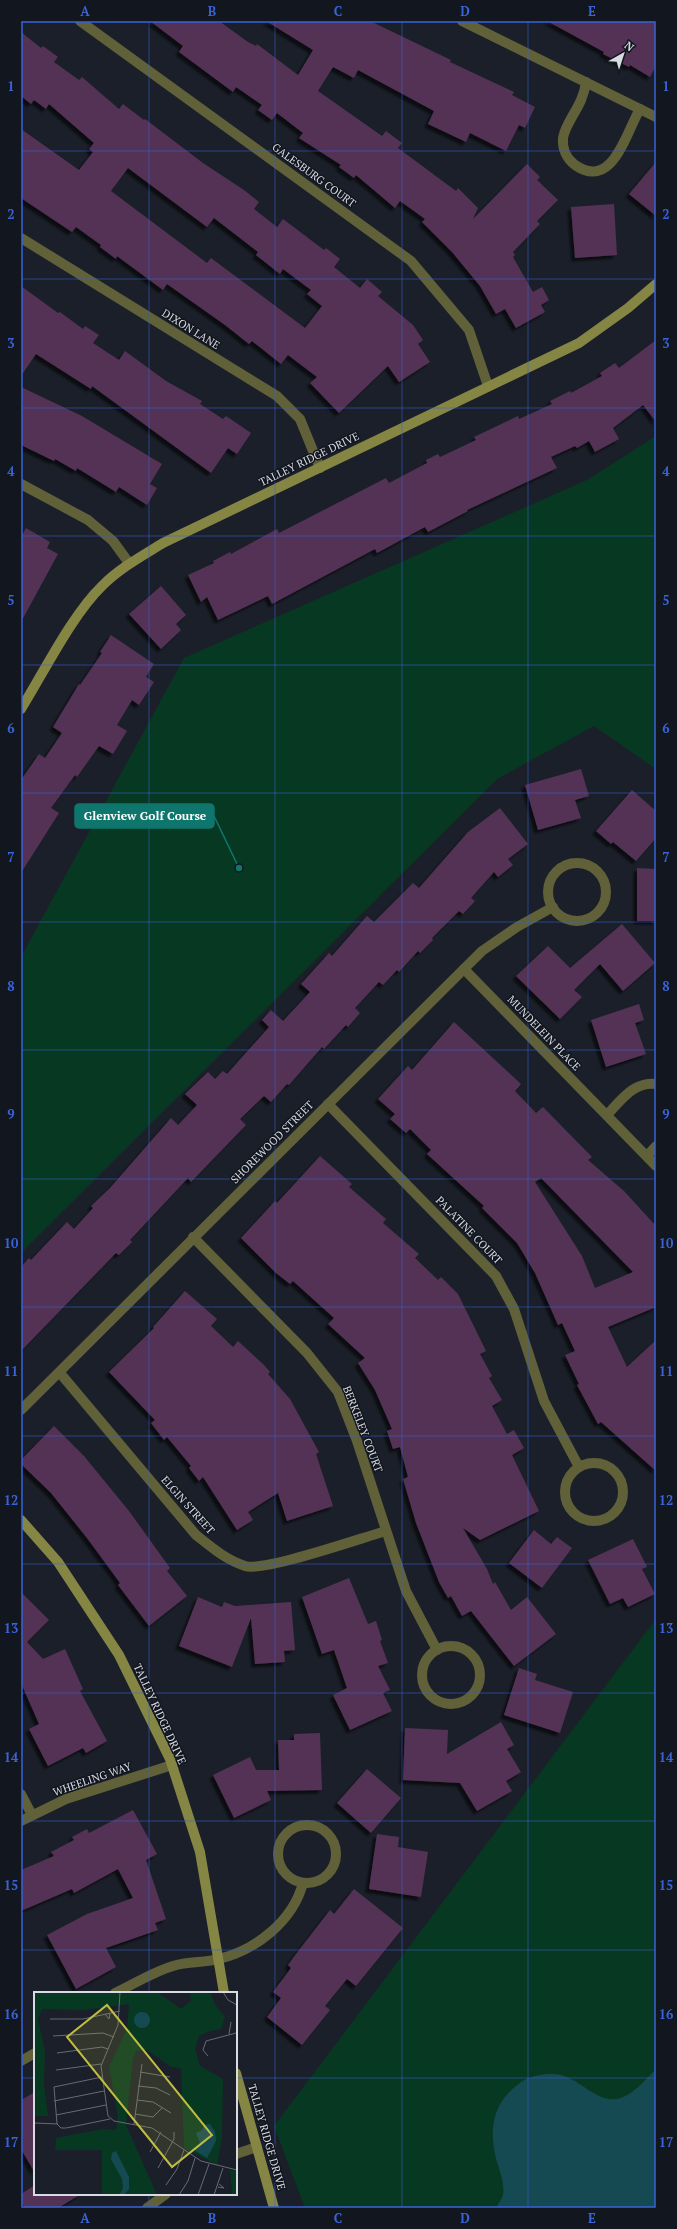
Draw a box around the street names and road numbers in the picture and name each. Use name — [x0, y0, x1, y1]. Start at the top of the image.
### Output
street label: GALESBURG COURT — [269, 140, 359, 210]
street label: DIXON LANE — [159, 306, 223, 352]
street label: TALLEY RIDGE DRIVE — [257, 429, 361, 489]
street label: MUNDELEIN PLACE — [505, 992, 583, 1074]
street label: SHOREWOOD STREET — [228, 1098, 316, 1186]
street label: PALATINE COURT — [433, 1193, 505, 1267]
street label: BERKELEY COURT — [340, 1384, 386, 1474]
street label: ELGIN STREET — [158, 1473, 218, 1537]
street label: TALLEY RIDGE DRIVE — [131, 1661, 189, 1767]
street label: WHEELING WAY — [51, 1759, 134, 1799]
street label: TALLEY RIDGE DRIVE — [245, 2082, 289, 2192]

